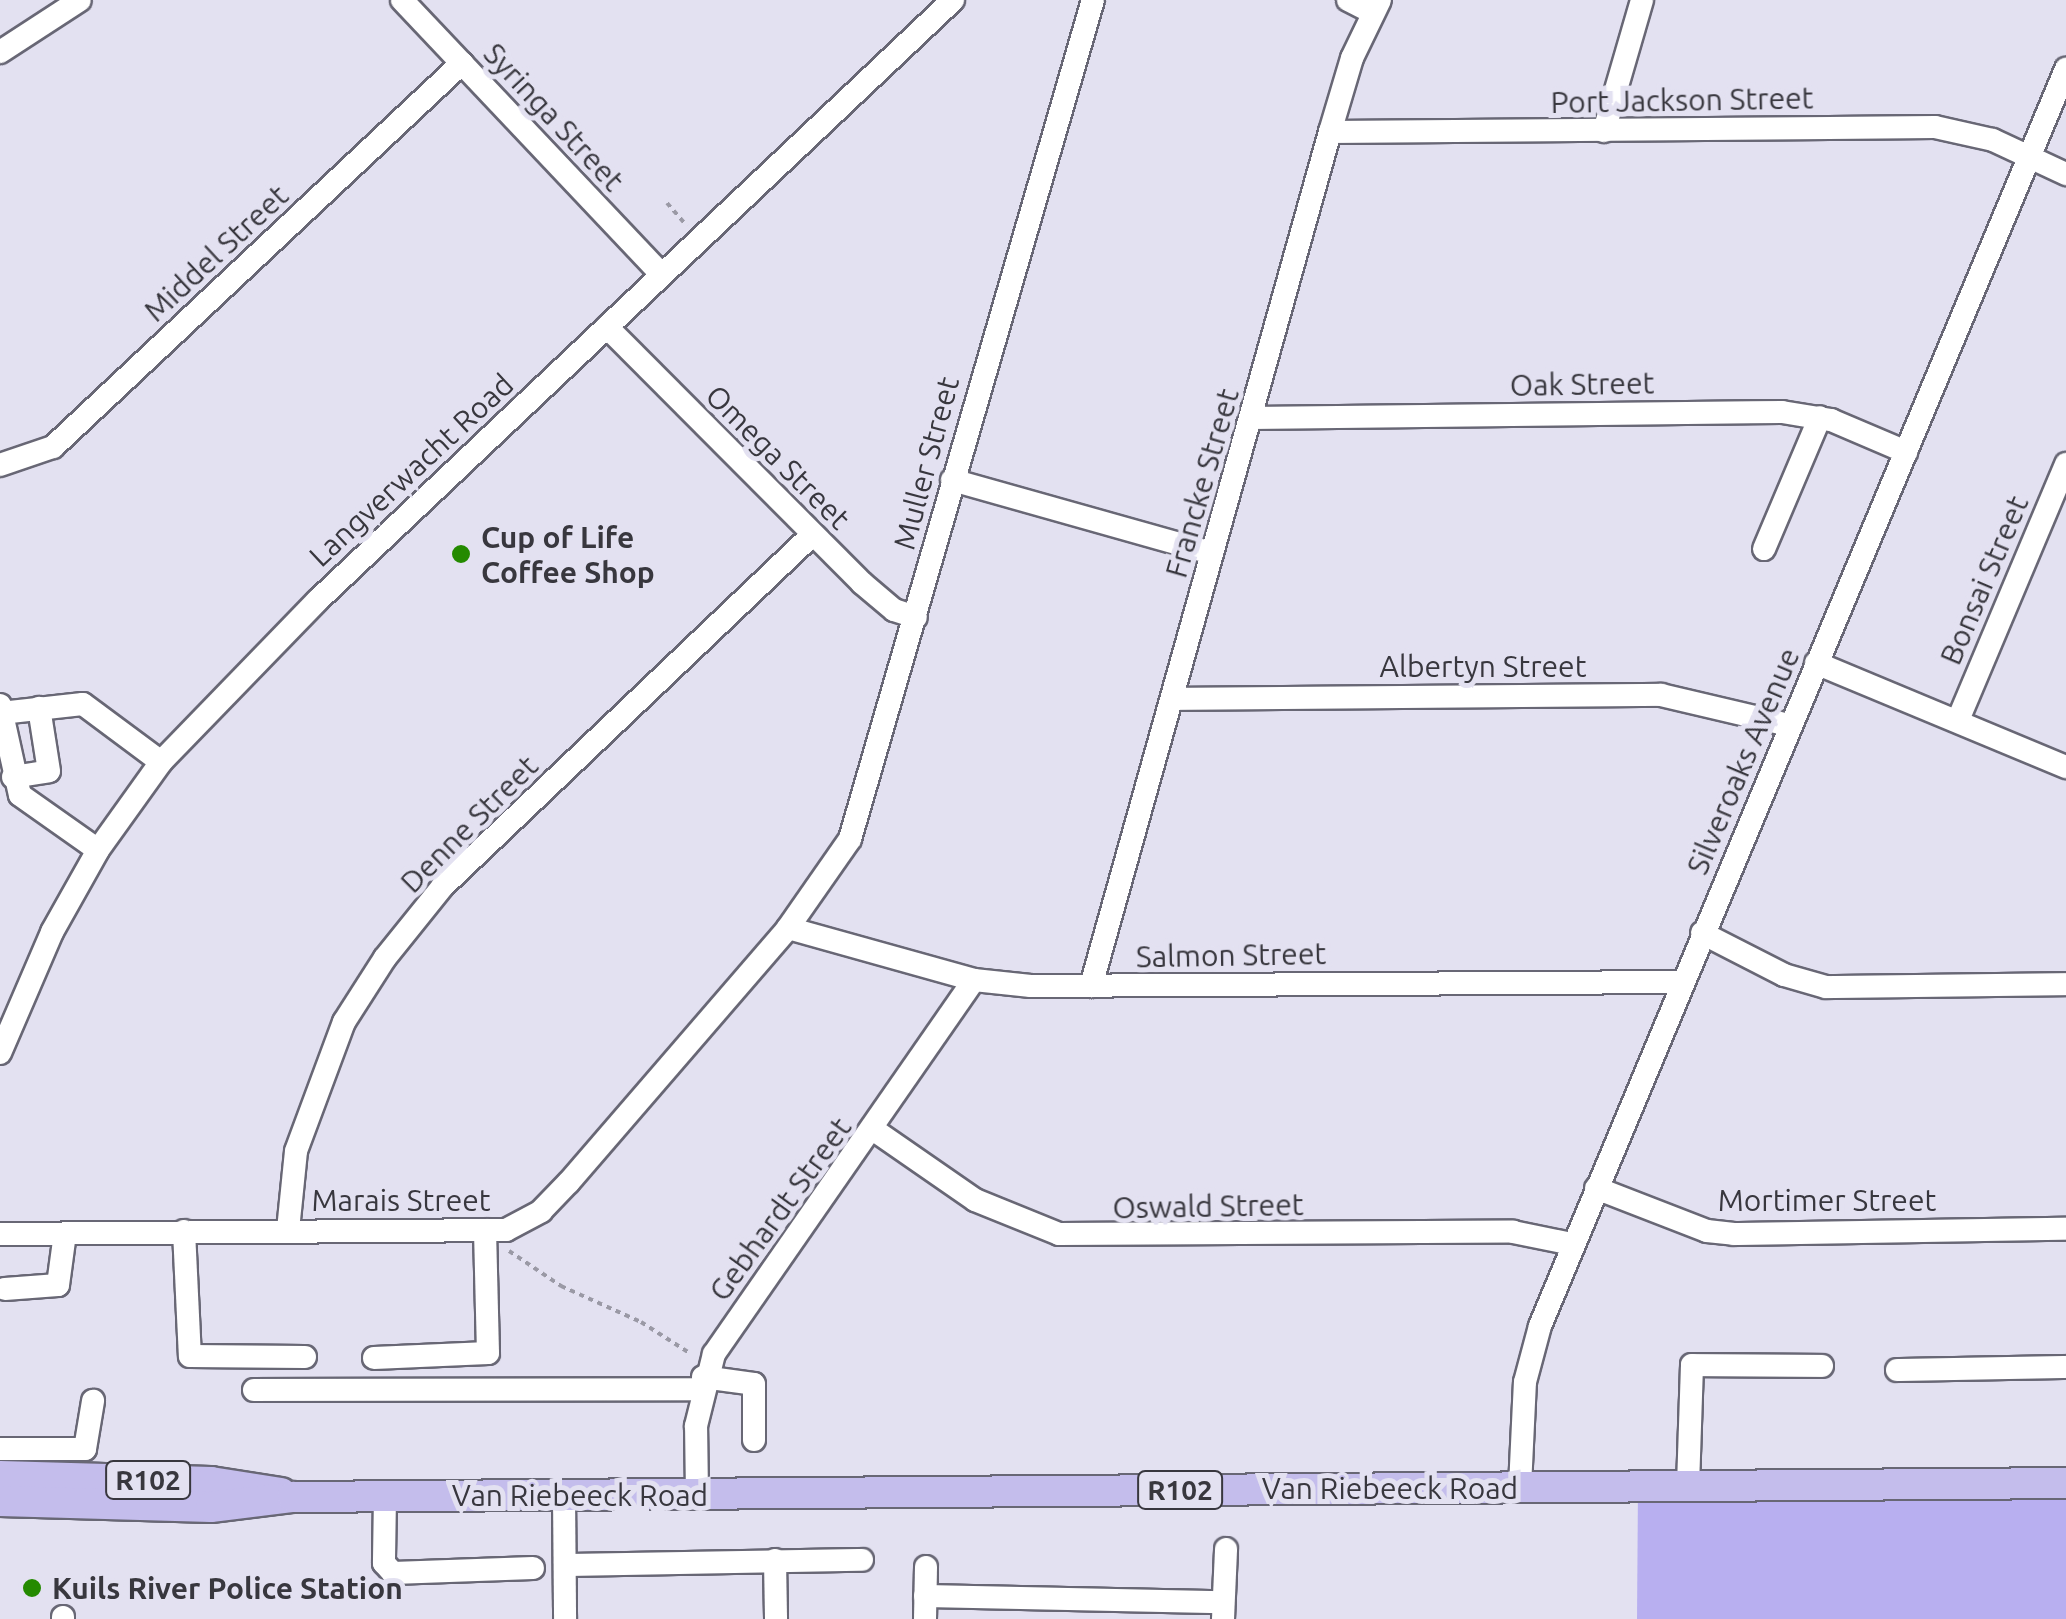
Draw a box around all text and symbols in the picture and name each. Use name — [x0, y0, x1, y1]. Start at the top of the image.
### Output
street label: Syringa Street — [476, 36, 632, 198]
street label: Port Jackson Street — [1550, 80, 1814, 120]
street label: Middel Street — [137, 177, 295, 329]
street label: Oak Street — [1509, 365, 1655, 403]
street label: Langverwacht Road — [302, 366, 520, 574]
street label: Muller Street — [886, 373, 966, 553]
street label: Omega Street — [698, 377, 858, 537]
street label: Francke Street — [1158, 384, 1246, 582]
street label: Bonsai Street — [1932, 490, 2036, 670]
place label: Cup of Life Coffee Shop — [481, 519, 655, 590]
marker: Cup of Life Coffee Shop — [450, 543, 472, 565]
street label: Silveroaks Avenue — [1679, 642, 1807, 880]
street label: Albertyn Street — [1380, 648, 1586, 684]
street label: Denne Street — [393, 748, 545, 900]
street label: Salmon Street — [1136, 935, 1326, 975]
street label: Gebhardt Street — [701, 1110, 859, 1308]
street label: Marais Street — [311, 1182, 491, 1218]
street label: Mortimer Street — [1718, 1182, 1936, 1218]
street label: Oswald Street — [1112, 1186, 1304, 1226]
road number: R102 — [103, 1457, 193, 1503]
road number: R102 — [1135, 1467, 1225, 1513]
street label: Van Riebeeck Road — [1262, 1470, 1518, 1506]
street label: Van Riebeeck Road — [452, 1477, 708, 1513]
place label: Kuils River Police Station — [52, 1570, 403, 1606]
marker: Kuils River Police Station — [21, 1577, 43, 1599]

